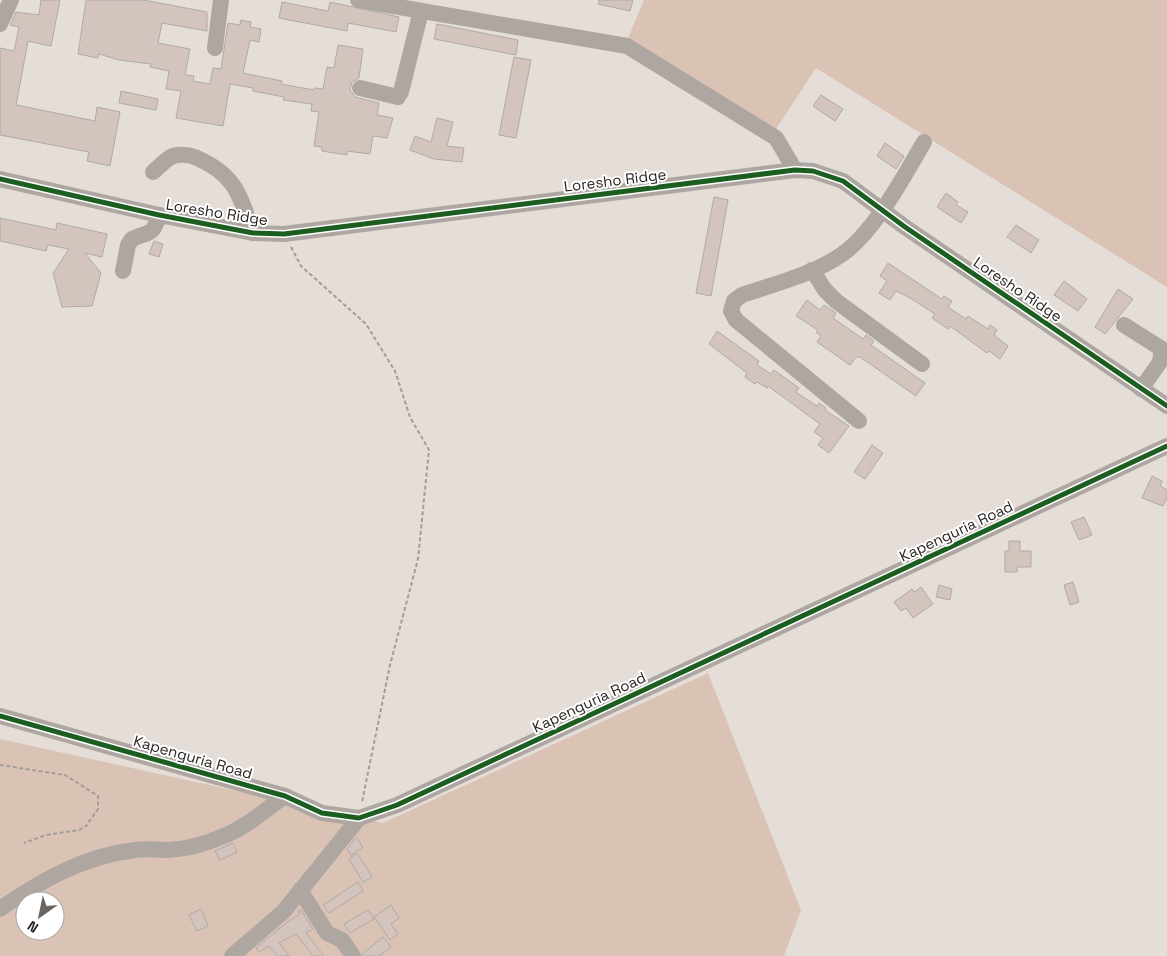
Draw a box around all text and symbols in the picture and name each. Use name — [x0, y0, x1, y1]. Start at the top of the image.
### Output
street label: Loresho Ridge — [563, 164, 667, 196]
street label: Loresho Ridge — [165, 195, 270, 229]
street label: Loresho Ridge — [970, 252, 1066, 326]
street label: Kapenguria Road — [896, 496, 1016, 566]
street label: Kapenguria Road — [529, 667, 649, 737]
street label: Kapenguria Road — [131, 731, 255, 783]
north arrow — [15, 891, 65, 941]
text: N — [24, 917, 42, 937]

